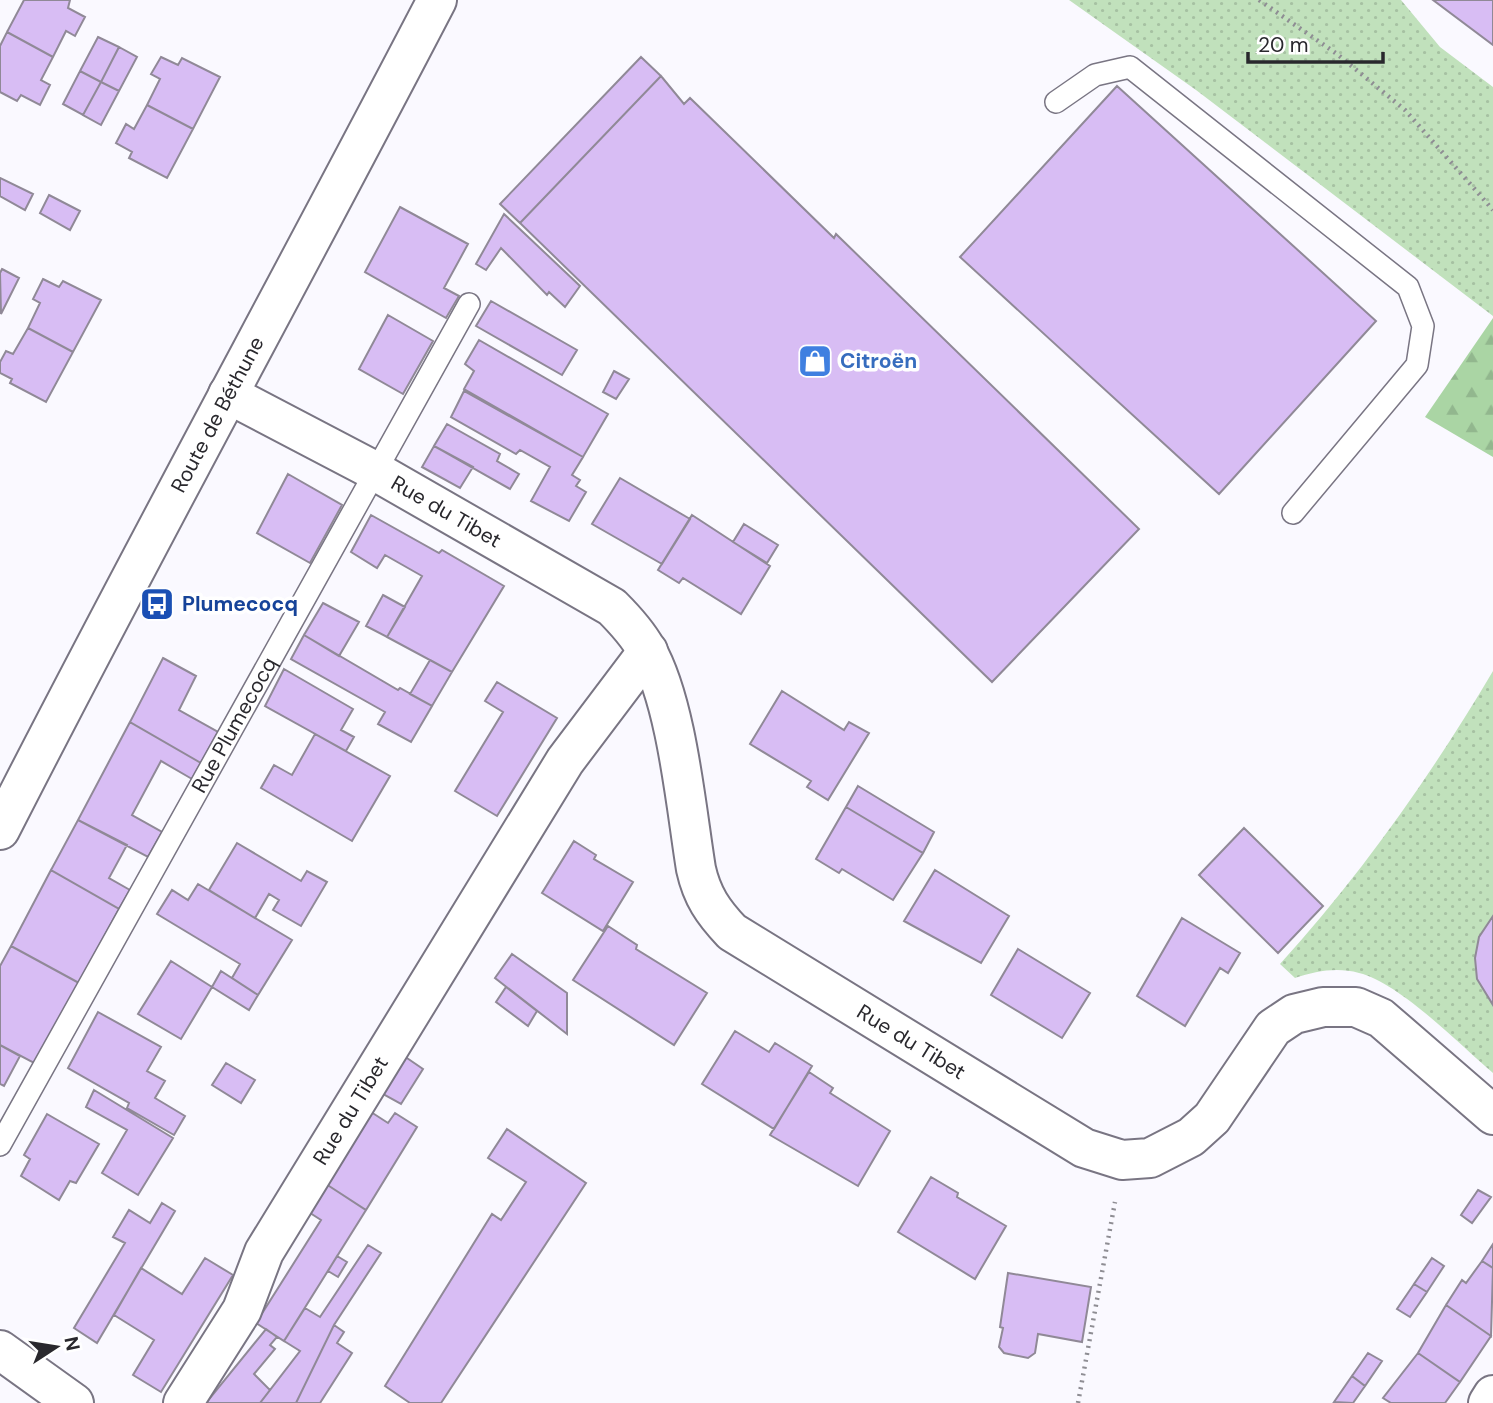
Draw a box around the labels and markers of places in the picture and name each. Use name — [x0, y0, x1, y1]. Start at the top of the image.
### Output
shop icon: Citroën — [796, 342, 834, 380]
place label: Citroën — [840, 347, 917, 375]
bus stop icon: Plumecocq — [138, 585, 176, 623]
place label: Plumecocq — [182, 590, 298, 618]

